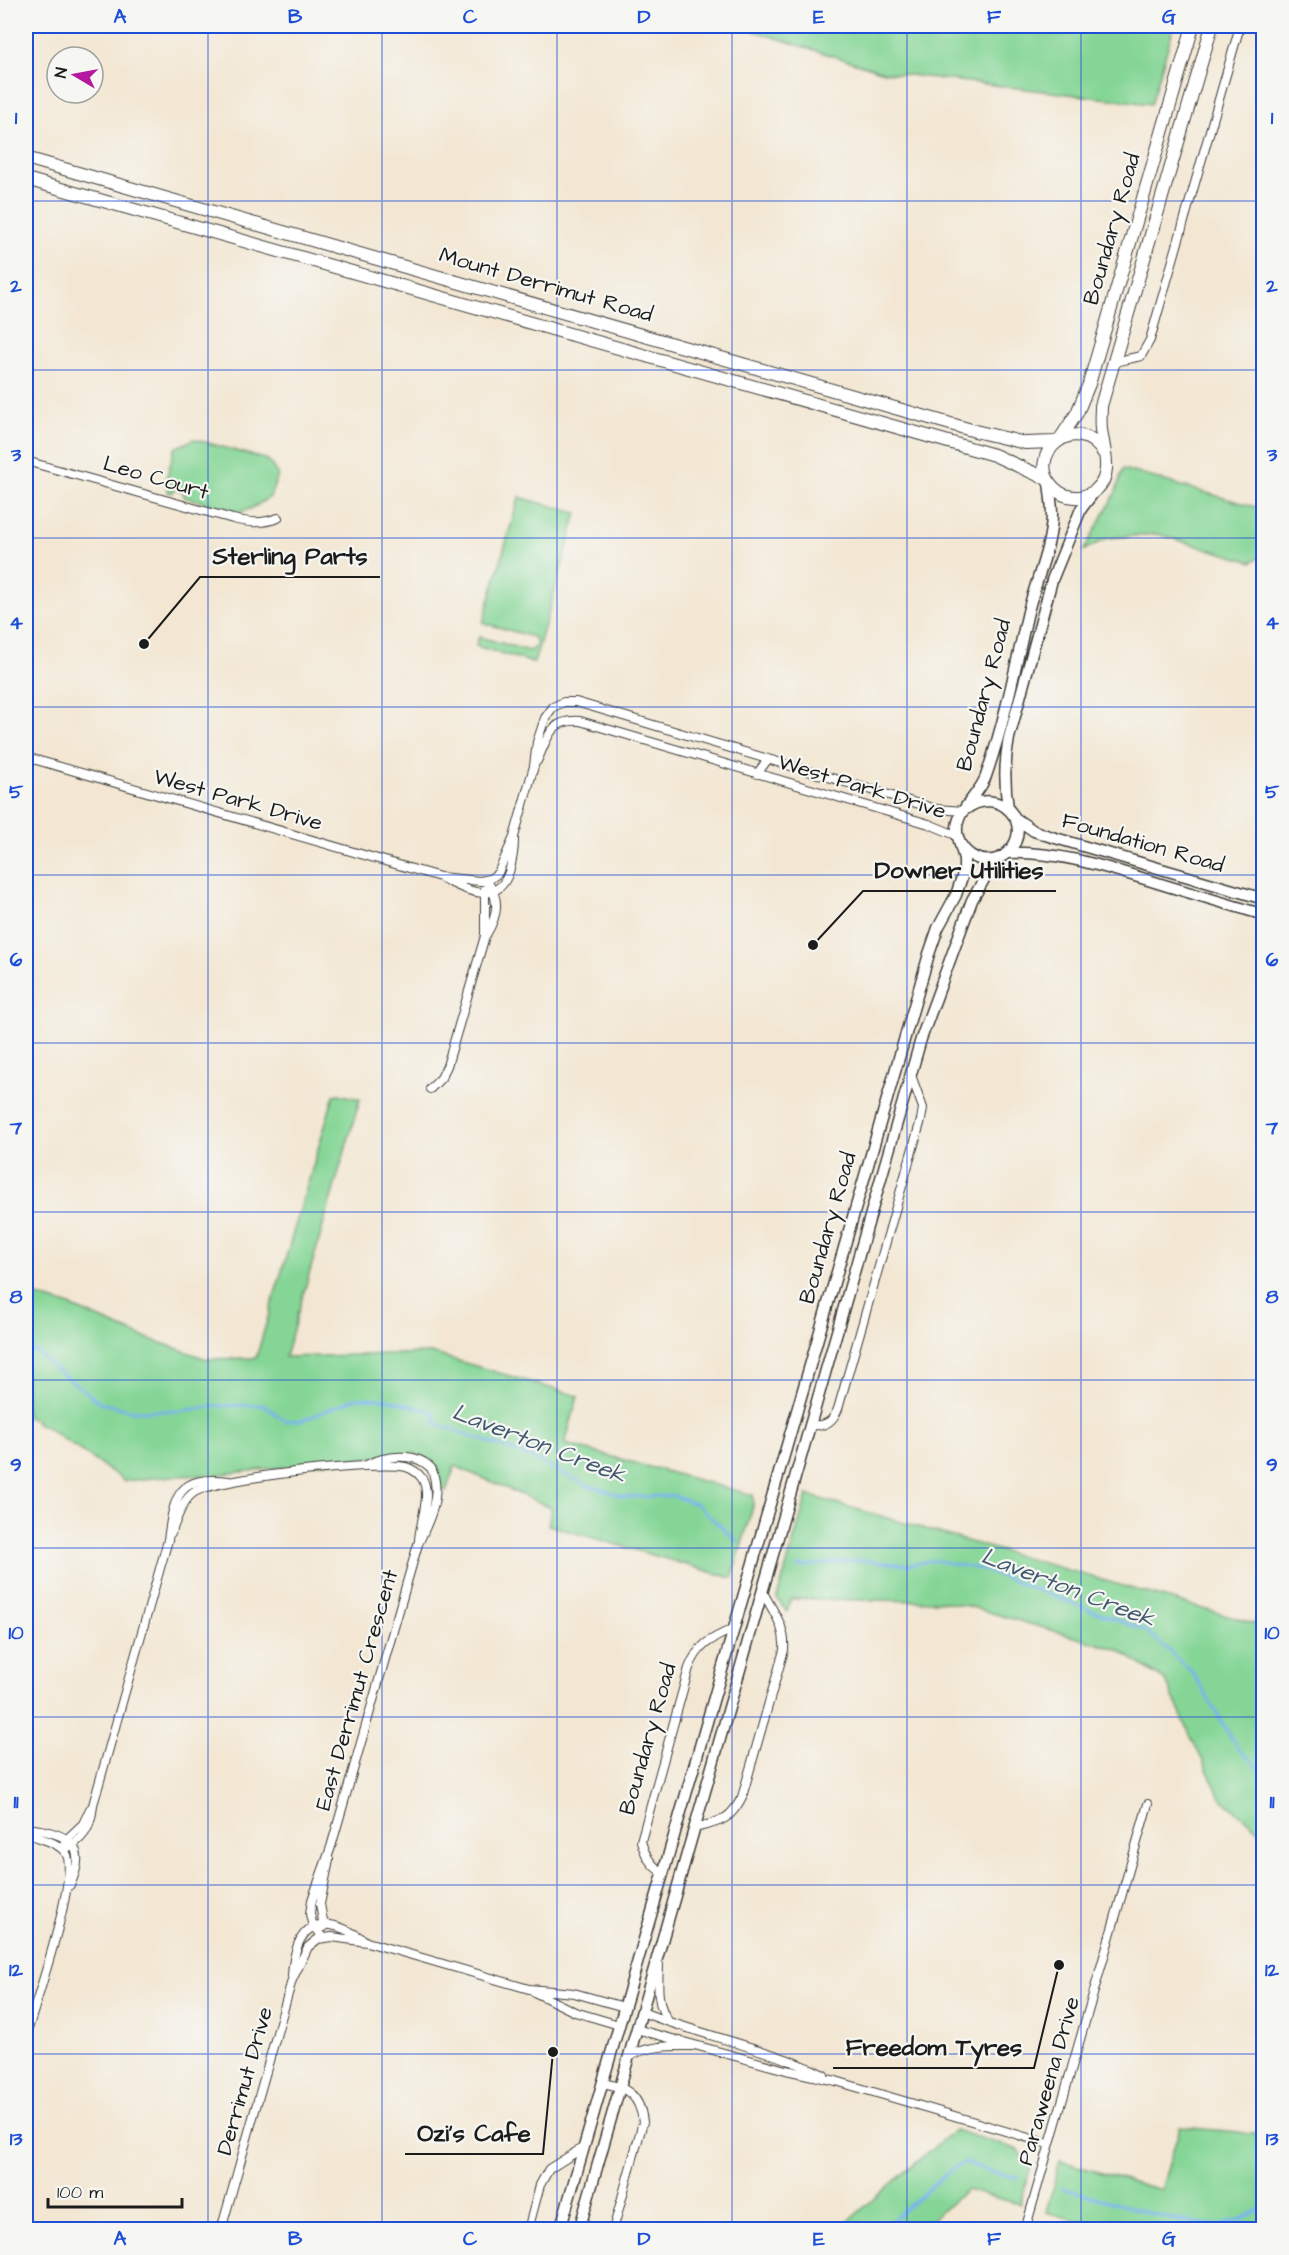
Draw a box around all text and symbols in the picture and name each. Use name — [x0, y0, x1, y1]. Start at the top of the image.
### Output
text: A — [114, 3, 127, 31]
text: B — [288, 3, 303, 31]
text: C — [463, 3, 478, 31]
text: D — [638, 3, 651, 31]
text: E — [813, 3, 825, 31]
text: F — [987, 3, 1002, 31]
text: G — [1162, 3, 1176, 31]
north arrow — [45, 45, 105, 105]
text: N — [50, 66, 73, 79]
text: 1 — [15, 104, 18, 132]
text: 1 — [1271, 104, 1274, 132]
street label: Boundary Road — [1076, 150, 1149, 309]
street label: Mount Derrimut Road — [436, 240, 656, 330]
text: 2 — [9, 272, 22, 300]
text: 2 — [1265, 272, 1278, 300]
text: 3 — [10, 441, 22, 469]
text: 3 — [1266, 441, 1278, 469]
street label: Leo Court — [100, 448, 213, 508]
callout: Sterling Parts — [200, 535, 380, 577]
text: Sterling Parts — [211, 540, 368, 575]
text: 4 — [9, 609, 23, 637]
text: 4 — [1265, 609, 1279, 637]
street label: Boundary Road — [949, 616, 1020, 775]
street label: West Park Drive — [774, 747, 950, 827]
street label: West Park Drive — [150, 761, 326, 839]
text: 5 — [9, 778, 24, 806]
text: 5 — [1265, 778, 1280, 806]
street label: Foundation Road — [1058, 805, 1228, 881]
callout: Downer Utilities — [863, 849, 1056, 891]
text: Downer Utilities — [875, 854, 1043, 888]
text: 6 — [10, 946, 23, 974]
text: 6 — [1266, 946, 1279, 974]
text: 7 — [9, 1114, 23, 1142]
text: 7 — [1265, 1114, 1279, 1142]
street label: Boundary Road — [792, 1149, 865, 1308]
text: 8 — [10, 1283, 23, 1311]
text: 8 — [1266, 1283, 1279, 1311]
water label: Laverton Creek — [447, 1395, 632, 1493]
text: 9 — [10, 1451, 22, 1479]
text: 9 — [1266, 1451, 1278, 1479]
water label: Laverton Creek — [976, 1539, 1161, 1637]
street label: East Derrimut Crescent — [308, 1566, 406, 1814]
text: 10 — [8, 1619, 24, 1647]
text: 10 — [1264, 1619, 1280, 1647]
street label: Boundary Road — [612, 1660, 685, 1819]
text: 11 — [13, 1788, 19, 1816]
text: 11 — [1269, 1788, 1275, 1816]
text: 12 — [9, 1956, 24, 1984]
text: 12 — [1265, 1956, 1280, 1984]
street label: Paraweena Drive — [1010, 1993, 1088, 2169]
street label: Derrimut Drive — [209, 2003, 281, 2159]
callout: Freedom Tyres — [833, 2026, 1034, 2068]
text: Freedom Tyres — [846, 2031, 1022, 2067]
callout: Ozi's Cafe — [405, 2112, 543, 2154]
text: Ozi's Cafe — [417, 2117, 531, 2151]
text: 13 — [10, 2125, 23, 2153]
text: 13 — [1266, 2125, 1279, 2153]
scale bar — [48, 2171, 182, 2209]
text: 100 m — [57, 2180, 103, 2205]
text: A — [114, 2225, 127, 2253]
text: B — [288, 2225, 303, 2253]
text: C — [463, 2225, 478, 2253]
text: D — [638, 2225, 651, 2253]
text: E — [813, 2225, 825, 2253]
text: F — [987, 2225, 1002, 2253]
text: G — [1162, 2225, 1176, 2253]

